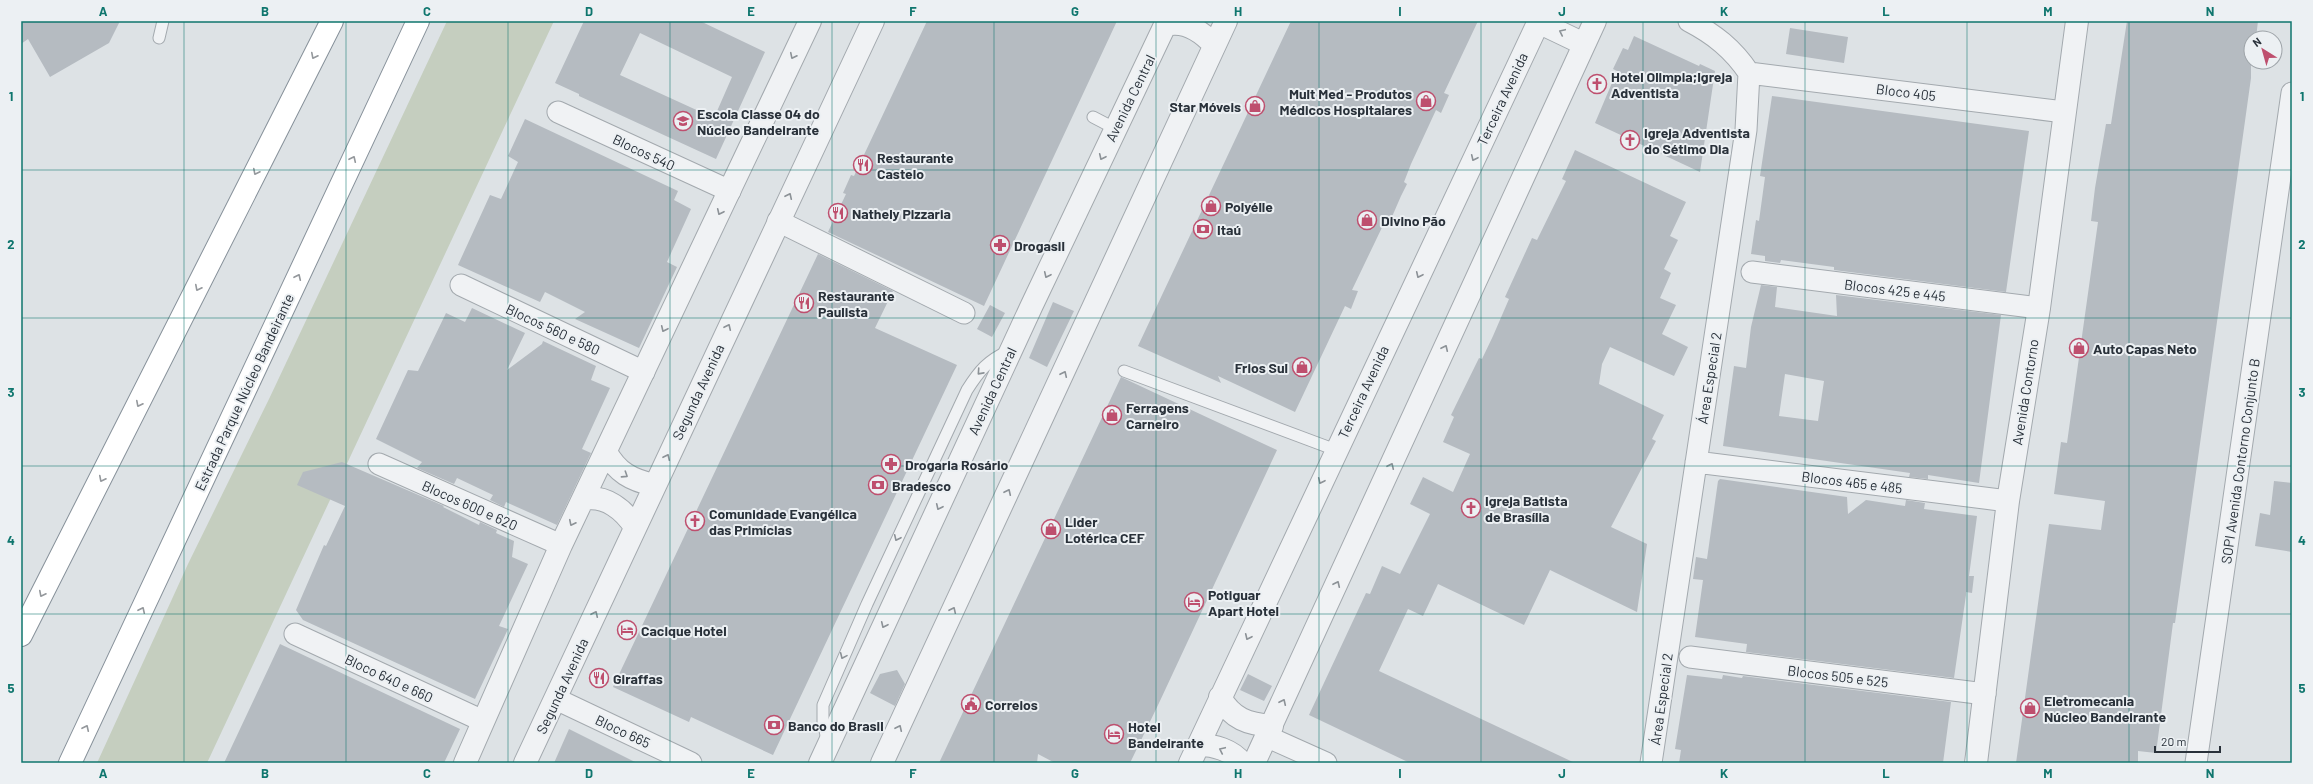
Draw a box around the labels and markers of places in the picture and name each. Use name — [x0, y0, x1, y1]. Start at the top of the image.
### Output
place label: Hotel Olimpia;Igreja Adventista — [1611, 68, 1732, 101]
church icon: Hotel Olimpia;Igreja Adventista — [1586, 73, 1608, 95]
place label: Mult Med - Produtos Médicos Hospitalares — [1279, 85, 1412, 118]
shop icon: Mult Med - Produtos Médicos Hospitalares — [1415, 90, 1437, 112]
shop icon: Star Móveis — [1244, 95, 1266, 117]
place label: Star Móveis — [1169, 98, 1241, 115]
place label: Escola Classe 04 do Núcleo Bandeirante — [697, 105, 820, 138]
school or university icon: Escola Classe 04 do Núcleo Bandeirante — [672, 110, 694, 132]
place label: Igreja Adventista do Sétimo Dia — [1644, 124, 1750, 157]
church icon: Igreja Adventista do Sétimo Dia — [1619, 129, 1641, 151]
place label: Restaurante Castelo — [877, 149, 954, 182]
restaurant icon: Restaurante Castelo — [852, 154, 874, 176]
shop icon: Polyélle — [1200, 195, 1222, 217]
place label: Polyélle — [1225, 198, 1273, 215]
restaurant icon: Nathely Pizzaria — [827, 202, 849, 224]
place label: Nathely Pizzaria — [852, 205, 951, 222]
shop icon: Divino Pão — [1356, 209, 1378, 231]
place label: Divino Pão — [1381, 212, 1446, 229]
bank icon: Itaú — [1192, 218, 1214, 240]
place label: Itaú — [1217, 221, 1241, 238]
pharmacy icon: Drogasil — [989, 234, 1011, 256]
place label: Drogasil — [1014, 237, 1065, 254]
place label: Restaurante Paulista — [818, 287, 895, 320]
restaurant icon: Restaurante Paulista — [793, 292, 815, 314]
shop icon: Auto Capas Neto — [2068, 337, 2090, 359]
place label: Auto Capas Neto — [2093, 340, 2197, 357]
shop icon: Frios Sul — [1291, 356, 1313, 378]
place label: Frios Sul — [1235, 359, 1288, 376]
place label: Ferragens Carneiro — [1126, 399, 1189, 432]
shop icon: Ferragens Carneiro — [1101, 404, 1123, 426]
pharmacy icon: Drogaria Rosário — [880, 453, 902, 475]
place label: Drogaria Rosário — [905, 456, 1009, 473]
bank icon: Bradesco — [867, 474, 889, 496]
place label: Bradesco — [892, 477, 951, 494]
place label: Igreja Batista de Brasília — [1485, 492, 1568, 525]
church icon: Igreja Batista de Brasília — [1460, 497, 1482, 519]
place label: Comunidade Evangélica das Primícias — [709, 505, 857, 538]
church icon: Comunidade Evangélica das Primícias — [684, 510, 706, 532]
place label: Lider Lotérica CEF — [1065, 513, 1145, 546]
shop icon: Lider Lotérica CEF — [1040, 518, 1062, 540]
place label: Potiguar Apart Hotel — [1208, 586, 1279, 619]
hotel icon: Potiguar Apart Hotel — [1183, 591, 1205, 613]
hotel icon: Cacique Hotel — [616, 619, 638, 641]
place label: Cacique Hotel — [641, 622, 727, 639]
restaurant icon: Giraffas — [588, 667, 610, 689]
place label: Giraffas — [613, 670, 663, 687]
place label: Eletromecania Núcleo Bandeirante — [2044, 692, 2166, 725]
public building icon: Correios — [960, 693, 982, 715]
place label: Correios — [985, 696, 1038, 713]
shop icon: Eletromecania Núcleo Bandeirante — [2019, 697, 2041, 719]
bank icon: Banco do Brasil — [763, 714, 785, 736]
place label: Banco do Brasil — [788, 717, 884, 734]
place label: Hotel Bandeirante — [1128, 718, 1204, 751]
hotel icon: Hotel Bandeirante — [1103, 723, 1125, 745]

